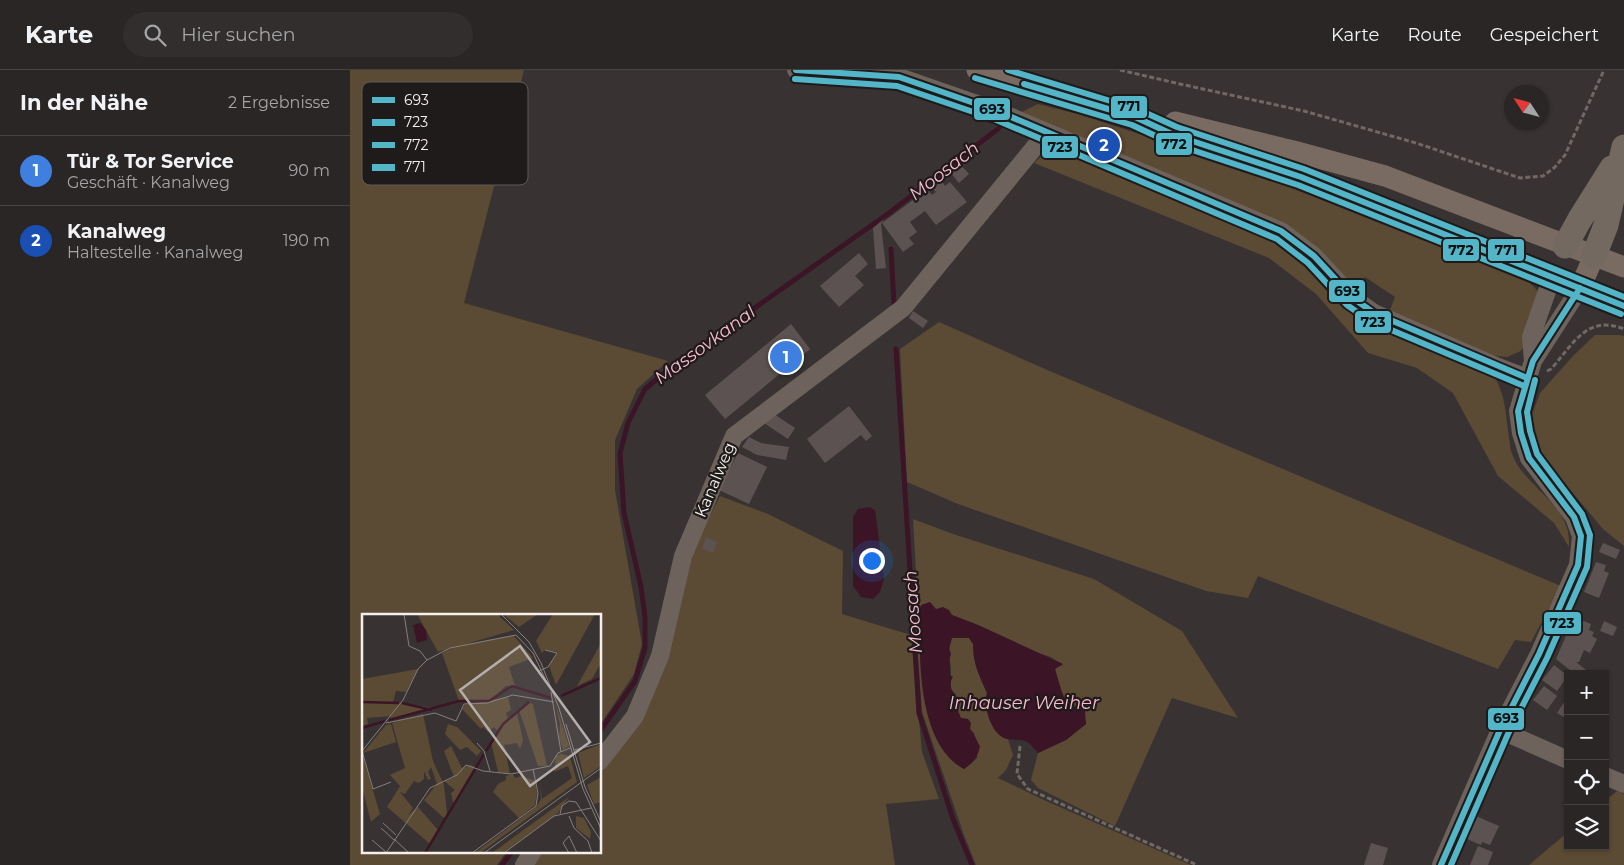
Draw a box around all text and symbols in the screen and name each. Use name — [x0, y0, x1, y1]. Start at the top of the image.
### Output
search box — [123, 12, 473, 57]
text: Karte — [25, 20, 93, 49]
icon: search — [141, 21, 169, 49]
text: Hier suchen — [181, 23, 296, 46]
text: Karte — [1331, 24, 1379, 46]
text: Route — [1407, 24, 1462, 46]
text: Gespeichert — [1490, 24, 1599, 46]
legend — [362, 82, 528, 185]
north arrow — [1504, 85, 1549, 130]
text: In der Nähe — [20, 90, 148, 115]
text: 693 — [404, 91, 429, 109]
text: 2 Ergebnisse — [228, 93, 330, 112]
line badge: 771 — [1110, 95, 1148, 119]
line badge: 693 — [973, 97, 1011, 121]
text: 771 — [1118, 97, 1141, 115]
text: 693 — [979, 100, 1005, 118]
text: 723 — [404, 113, 428, 131]
pin: 2 — [1088, 126, 1120, 164]
line badge: 772 — [1155, 132, 1193, 156]
line badge: 723 — [1041, 135, 1079, 159]
text: 772 — [1161, 135, 1187, 153]
text: 772 — [404, 136, 428, 154]
water label: Moosach — [905, 137, 983, 205]
text: 723 — [1047, 138, 1073, 156]
text: Tür & Tor Service — [67, 150, 234, 173]
text: 771 — [404, 158, 426, 176]
text: 1 — [33, 161, 39, 180]
text: 90 m — [288, 161, 330, 180]
text: Geschäft · Kanalweg — [67, 173, 230, 192]
text: Kanalweg — [67, 220, 166, 243]
text: 2 — [31, 231, 41, 250]
text: 190 m — [283, 231, 330, 250]
line badge: 772 — [1442, 238, 1480, 262]
line badge: 771 — [1487, 238, 1525, 262]
text: 772 — [1448, 241, 1474, 259]
text: 771 — [1495, 241, 1518, 259]
text: Haltestelle · Kanalweg — [67, 243, 243, 262]
line badge: 693 — [1328, 279, 1366, 303]
text: 693 — [1334, 282, 1360, 300]
water label: Massovkanal — [650, 301, 760, 389]
line badge: 723 — [1354, 310, 1392, 334]
text: 723 — [1360, 313, 1386, 331]
pin: 1 — [770, 338, 802, 376]
street label: Kanalweg — [691, 440, 739, 520]
your location — [859, 548, 885, 574]
water label: Moosach — [899, 570, 927, 654]
line badge: 723 — [1543, 611, 1582, 635]
inset map — [362, 614, 601, 852]
text: 723 — [1549, 614, 1575, 632]
map controls — [1564, 670, 1609, 850]
button: + — [1564, 670, 1609, 715]
water label: Inhauser Weiher — [949, 692, 1100, 714]
line badge: 693 — [1487, 707, 1525, 731]
text: 693 — [1493, 709, 1519, 727]
button: − — [1564, 715, 1609, 760]
button: locate — [1564, 760, 1609, 805]
button: layers — [1564, 805, 1609, 850]

